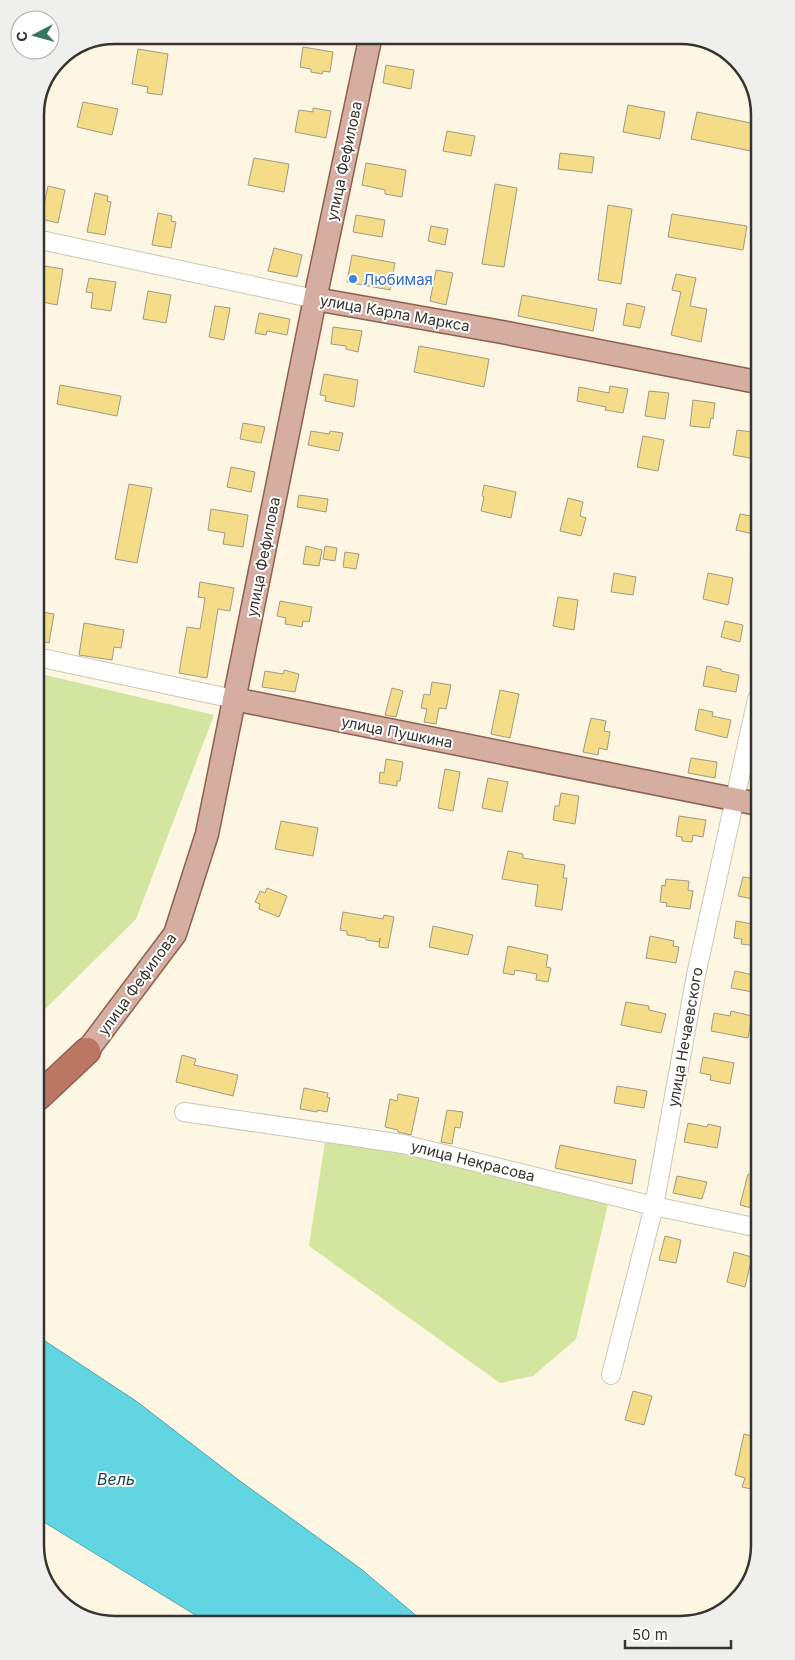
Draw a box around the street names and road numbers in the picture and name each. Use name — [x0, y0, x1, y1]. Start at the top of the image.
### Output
street label: улица Фефилова — [322, 99, 366, 223]
street label: улица Карла Маркса — [319, 290, 471, 336]
street label: улица Фефилова — [242, 495, 284, 619]
street label: улица Пушкина — [340, 712, 454, 752]
street label: улица Фефилова — [94, 929, 180, 1039]
street label: улица Нечаевского — [663, 966, 707, 1108]
street label: улица Некрасова — [409, 1136, 537, 1186]

